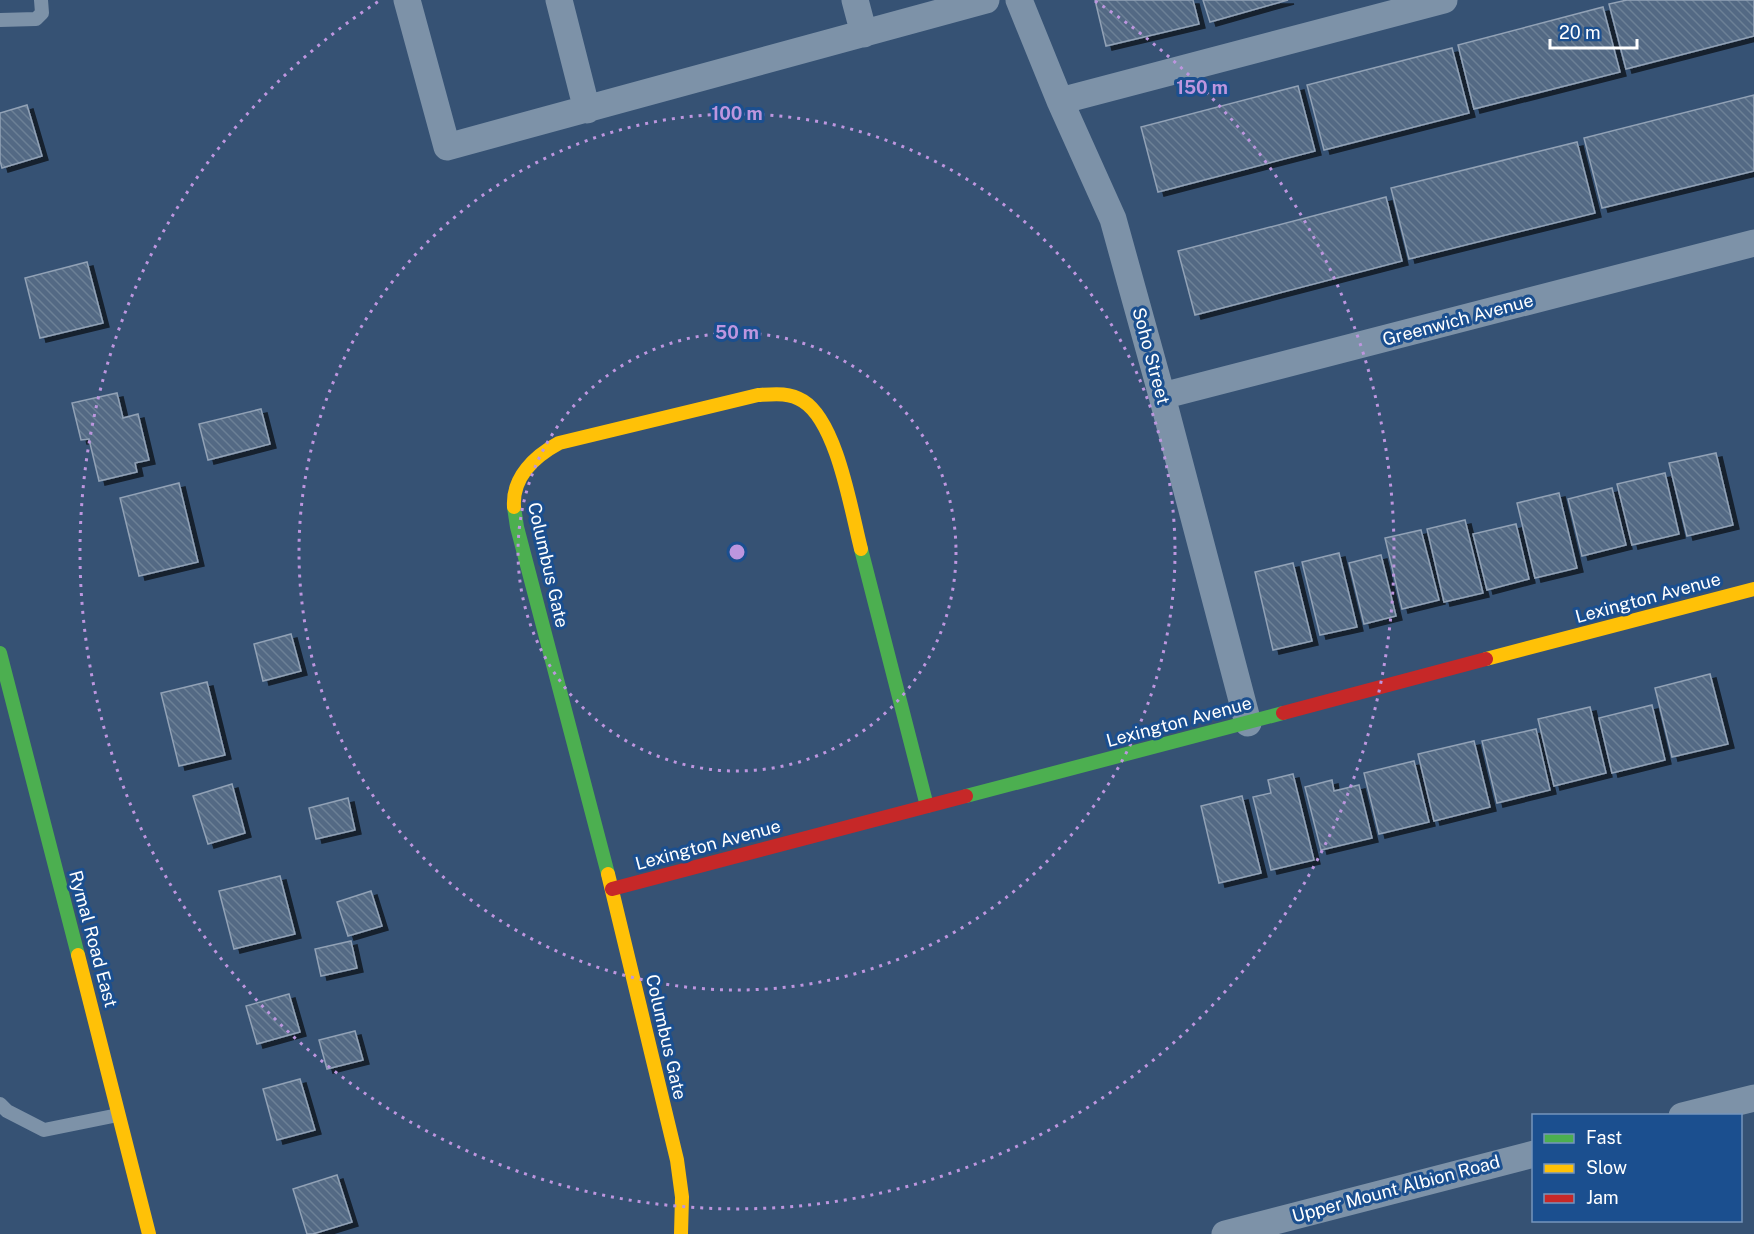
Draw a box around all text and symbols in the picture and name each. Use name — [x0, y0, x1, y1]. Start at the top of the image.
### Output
scale bar — [1550, 12, 1637, 50]
text: 20 m — [1559, 22, 1601, 43]
text: 150 m — [1176, 77, 1228, 98]
text: 100 m — [711, 103, 763, 124]
street label: Greenwich Avenue — [1380, 289, 1536, 350]
street label: Soho Street — [1128, 305, 1175, 407]
text: 50 m — [715, 322, 759, 343]
street label: Columbus Gate — [524, 500, 573, 630]
centre of rings — [727, 542, 747, 562]
street label: Lexington Avenue — [1573, 568, 1723, 627]
street label: Lexington Avenue — [1104, 692, 1254, 751]
street label: Lexington Avenue — [633, 815, 783, 874]
street label: Rymal Road East — [65, 868, 122, 1010]
street label: Columbus Gate — [642, 972, 691, 1102]
legend — [1532, 1114, 1742, 1222]
text: Fast — [1586, 1127, 1622, 1148]
street label: Upper Mount Albion Road — [1290, 1151, 1502, 1226]
text: Slow — [1586, 1157, 1627, 1178]
text: Jam — [1586, 1187, 1619, 1208]

